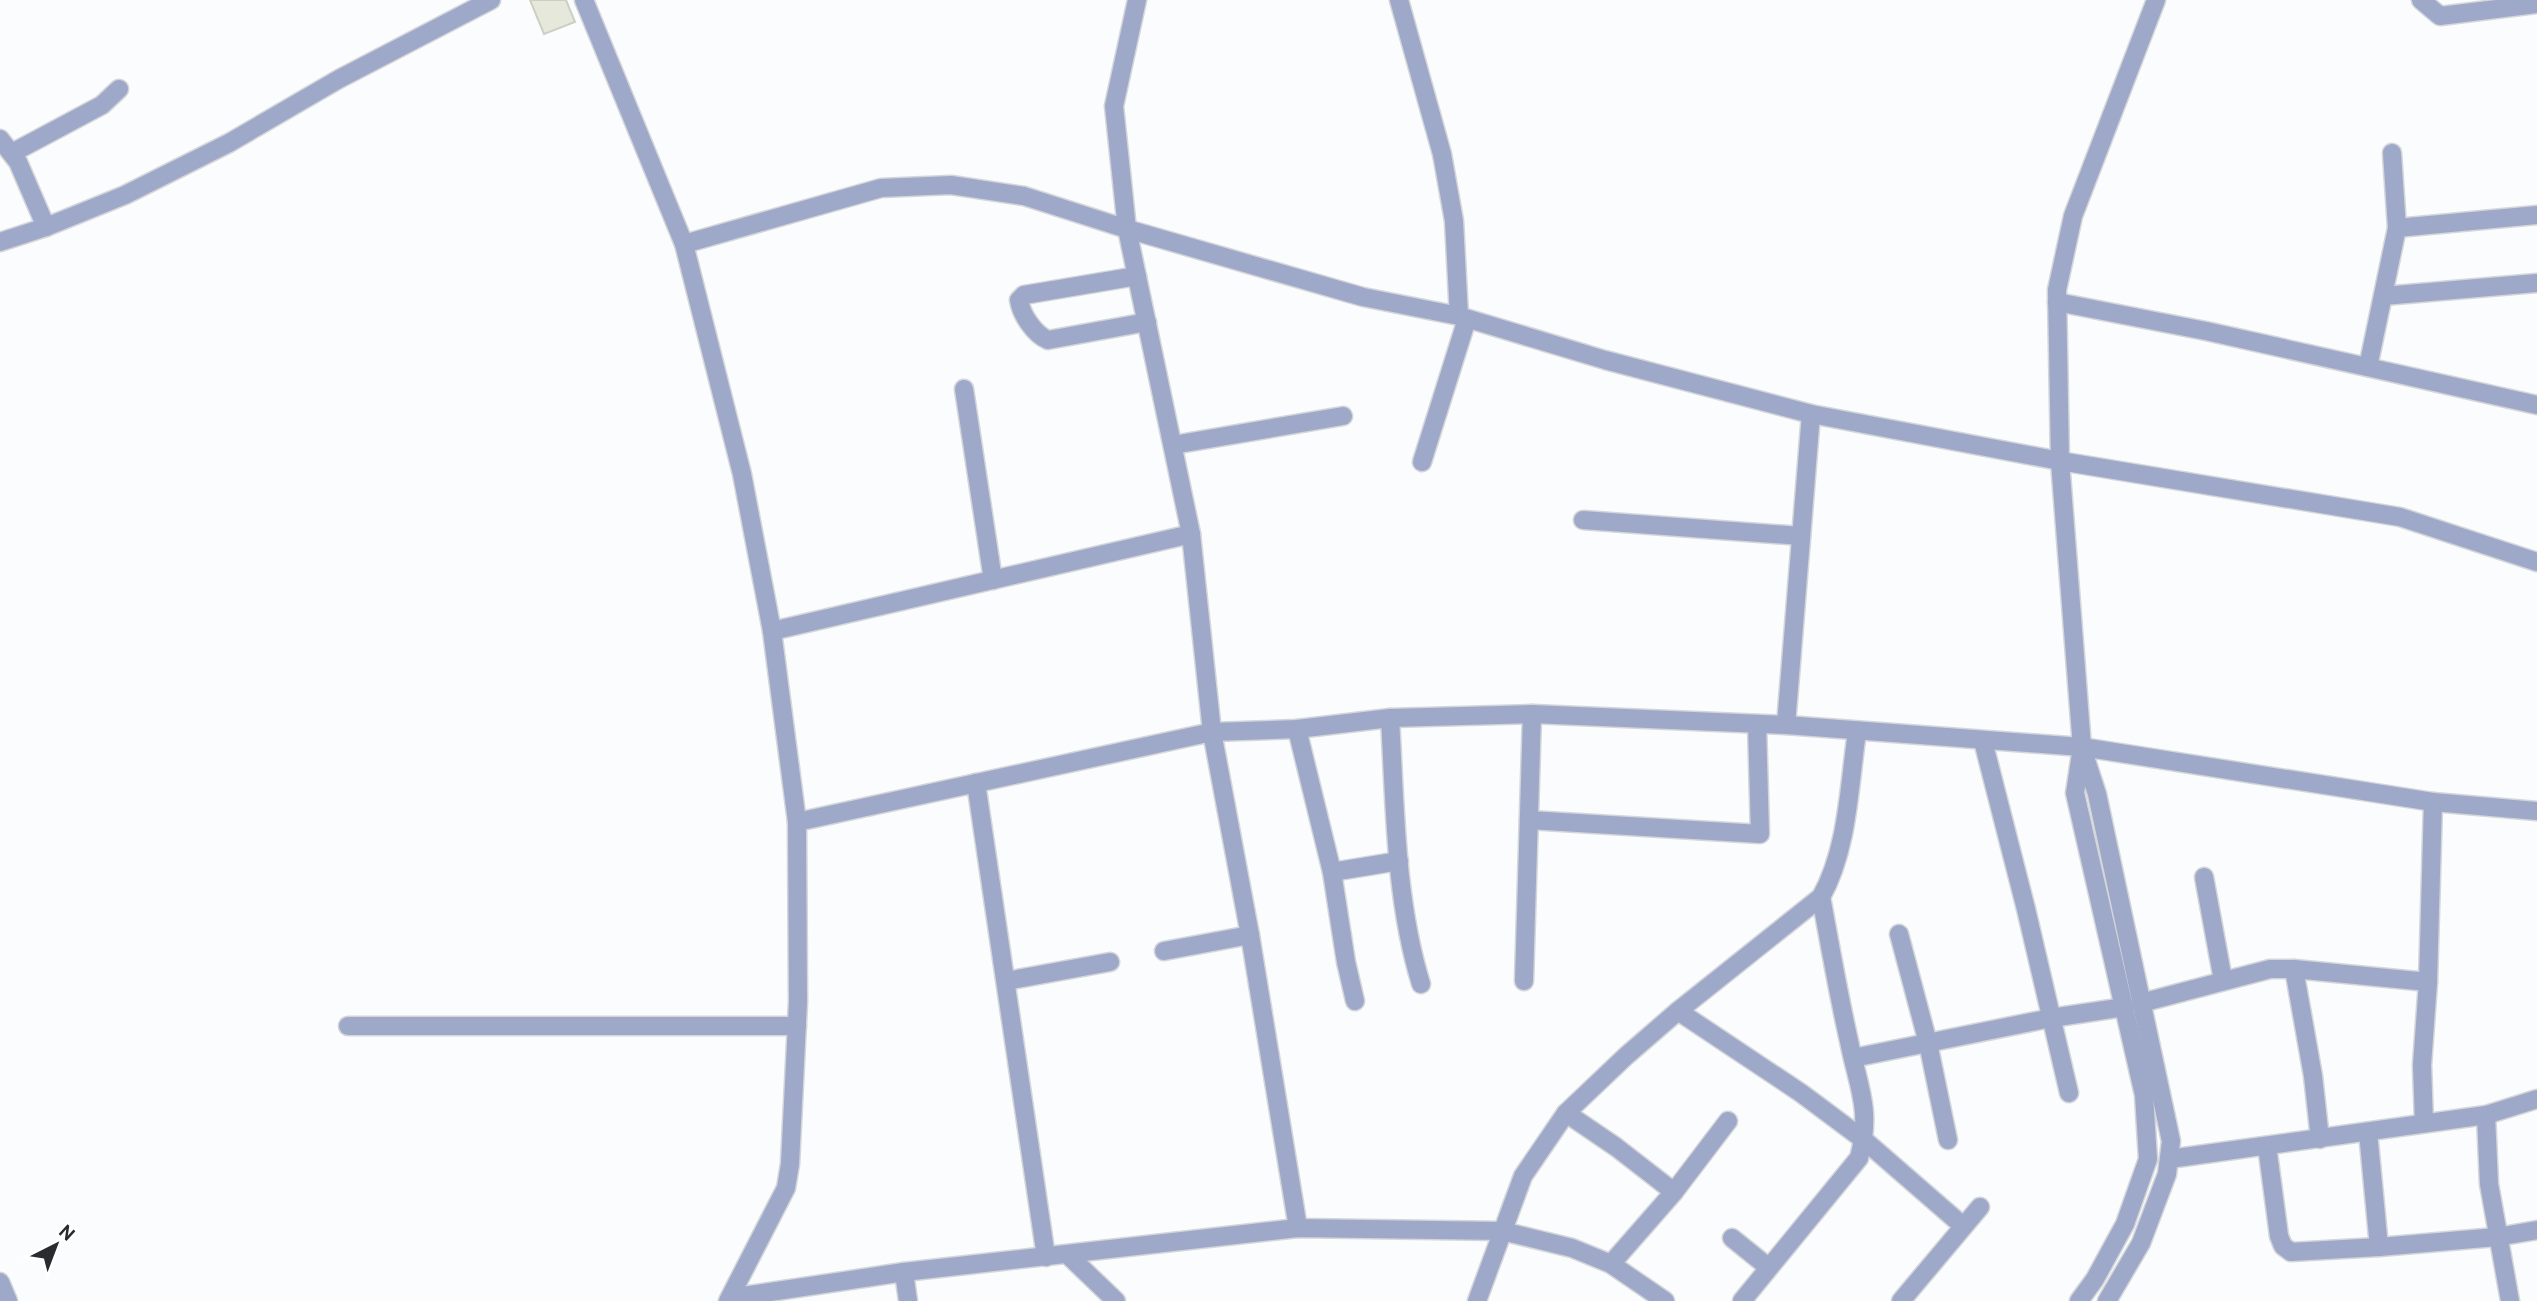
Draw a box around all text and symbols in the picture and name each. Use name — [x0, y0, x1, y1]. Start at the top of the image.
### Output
north arrow — [21, 1210, 91, 1280]
text: N — [53, 1220, 79, 1247]

